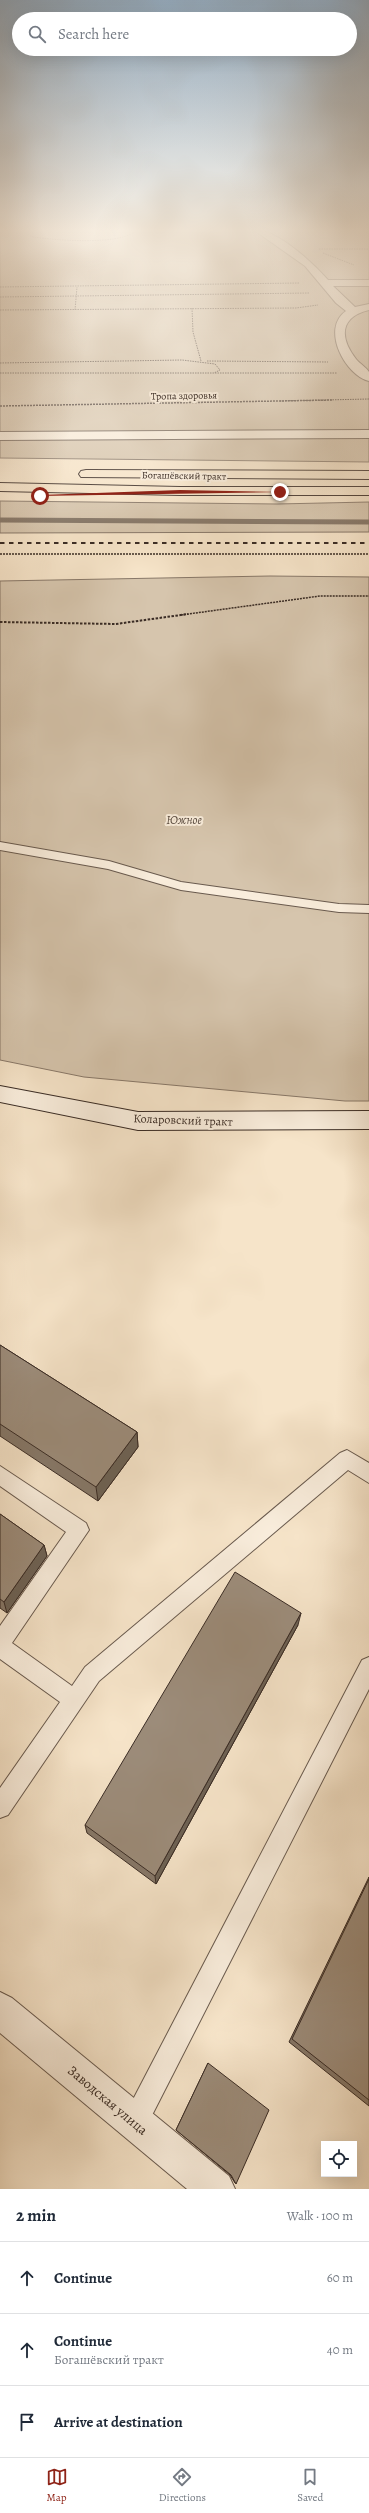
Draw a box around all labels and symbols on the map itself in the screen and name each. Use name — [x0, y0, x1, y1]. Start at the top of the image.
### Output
street label: Тропа здоровья — [151, 388, 217, 404]
street label: Богашёвский тракт — [142, 468, 227, 484]
route end — [271, 483, 289, 501]
route start — [31, 487, 49, 505]
park label: Южное — [166, 812, 202, 828]
street label: Коларовский тракт — [133, 1110, 234, 1130]
street label: Заводская улица — [64, 2061, 152, 2140]

